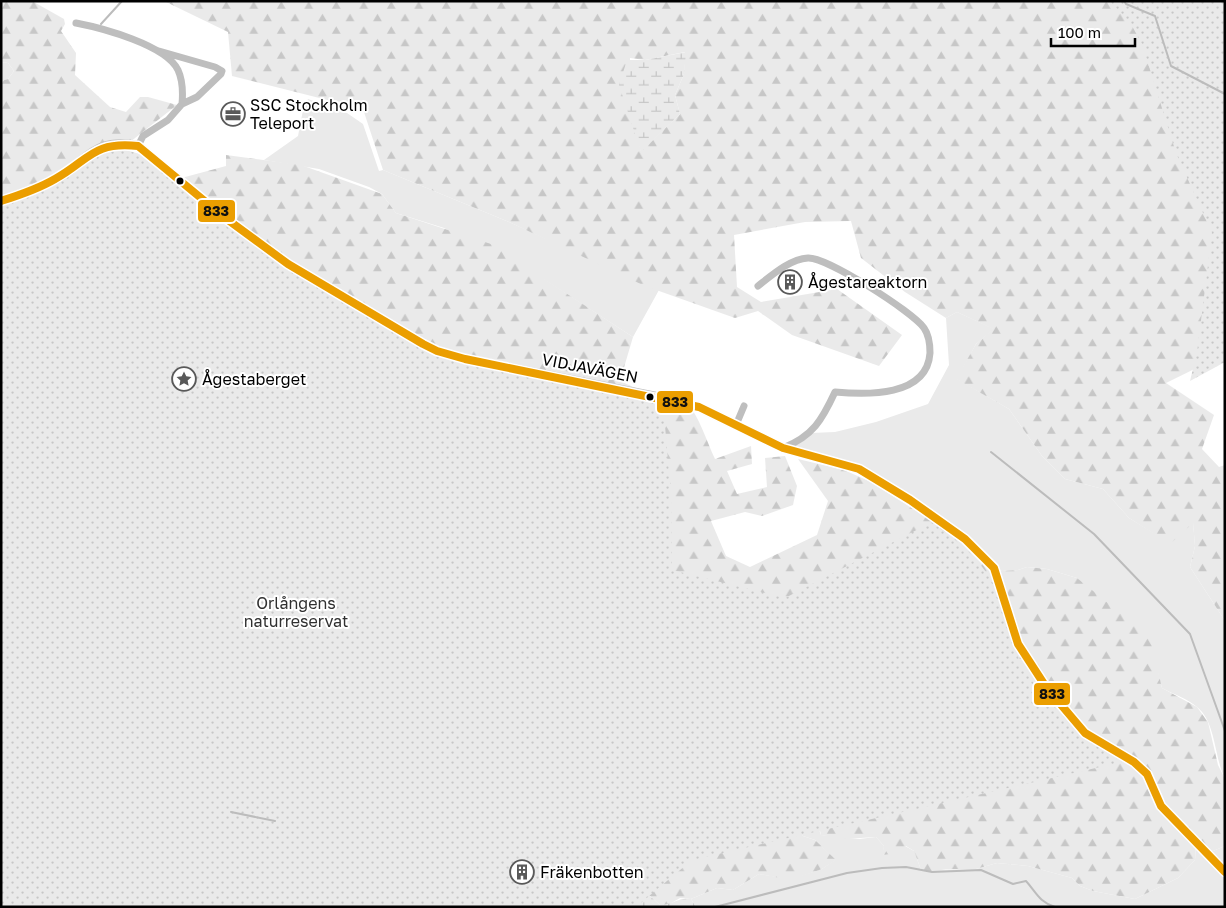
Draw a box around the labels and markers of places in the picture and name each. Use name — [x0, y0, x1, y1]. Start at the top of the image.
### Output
place label: SSC Stockholm Teleport — [250, 95, 368, 133]
office icon: SSC Stockholm Teleport — [220, 101, 246, 127]
unlabelled marker — [175, 176, 185, 186]
building icon: Ågestareaktorn — [777, 269, 803, 295]
place label: Ågestareaktorn — [808, 272, 927, 292]
place icon: Ågestaberget — [171, 366, 197, 392]
place label: Ågestaberget — [202, 369, 306, 389]
unlabelled marker — [645, 392, 655, 402]
building icon: Fräkenbotten — [509, 859, 535, 885]
place label: Fräkenbotten — [540, 862, 644, 882]

